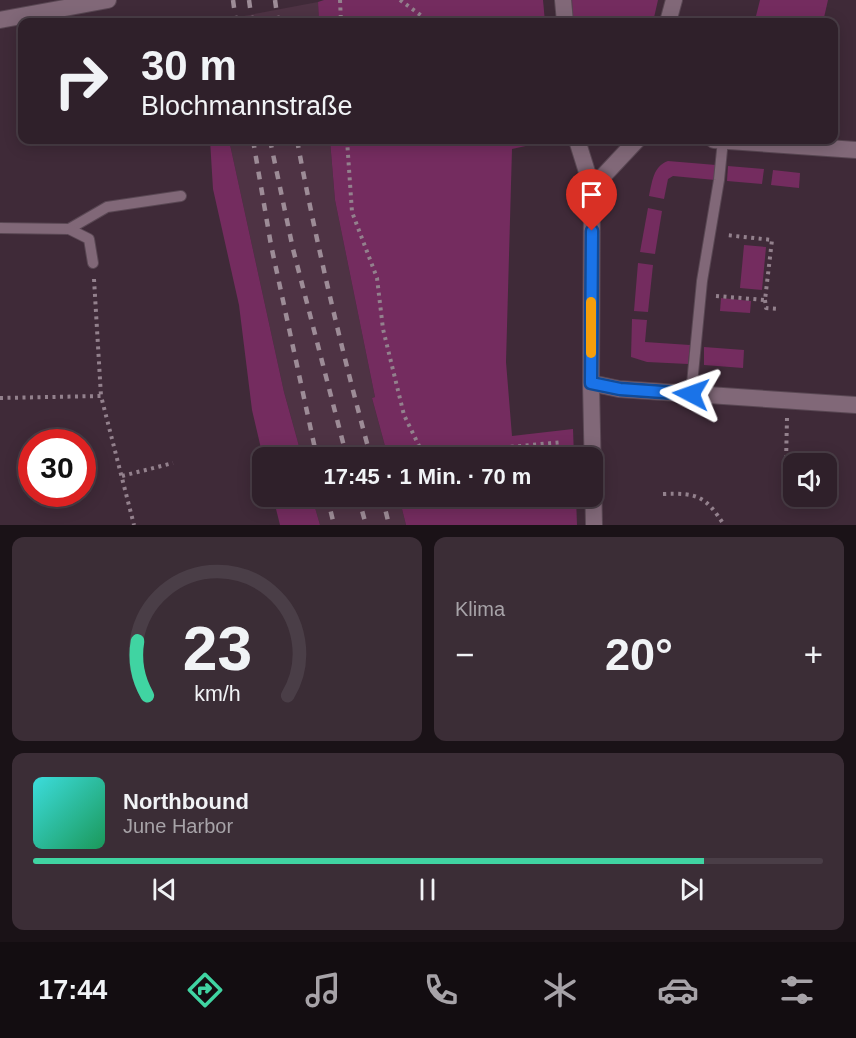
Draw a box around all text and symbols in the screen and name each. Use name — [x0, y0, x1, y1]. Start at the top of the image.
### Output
icon: right — [42, 42, 120, 120]
text: 30 m — [141, 42, 237, 89]
text: Blochmannstraße — [141, 91, 353, 121]
pin — [566, 169, 617, 231]
icon: arrive — [575, 178, 608, 211]
position arrow — [659, 362, 723, 426]
speed limit sign: 30 — [18, 429, 96, 507]
map controls — [783, 453, 837, 507]
button: sound — [783, 453, 837, 507]
text: 17:45 · 1 Min. · 70 m — [324, 464, 531, 489]
text: Klima — [455, 598, 505, 620]
text: 23 — [182, 614, 252, 683]
text: 20° — [605, 629, 673, 680]
text: − — [455, 636, 474, 673]
text: + — [804, 636, 823, 673]
text: km/h — [194, 682, 240, 706]
text: Northbound — [123, 789, 249, 814]
text: June Harbor — [123, 815, 233, 837]
icon: previous — [148, 873, 181, 906]
icon: pause — [411, 873, 444, 906]
icon: next — [675, 873, 708, 906]
icon: directions — [184, 969, 226, 1011]
icon: music — [302, 969, 344, 1011]
icon: phone — [420, 969, 462, 1011]
icon: climate — [539, 969, 581, 1011]
icon: car — [657, 969, 699, 1011]
icon: filters — [776, 969, 818, 1011]
text: 17:44 — [38, 975, 107, 1005]

